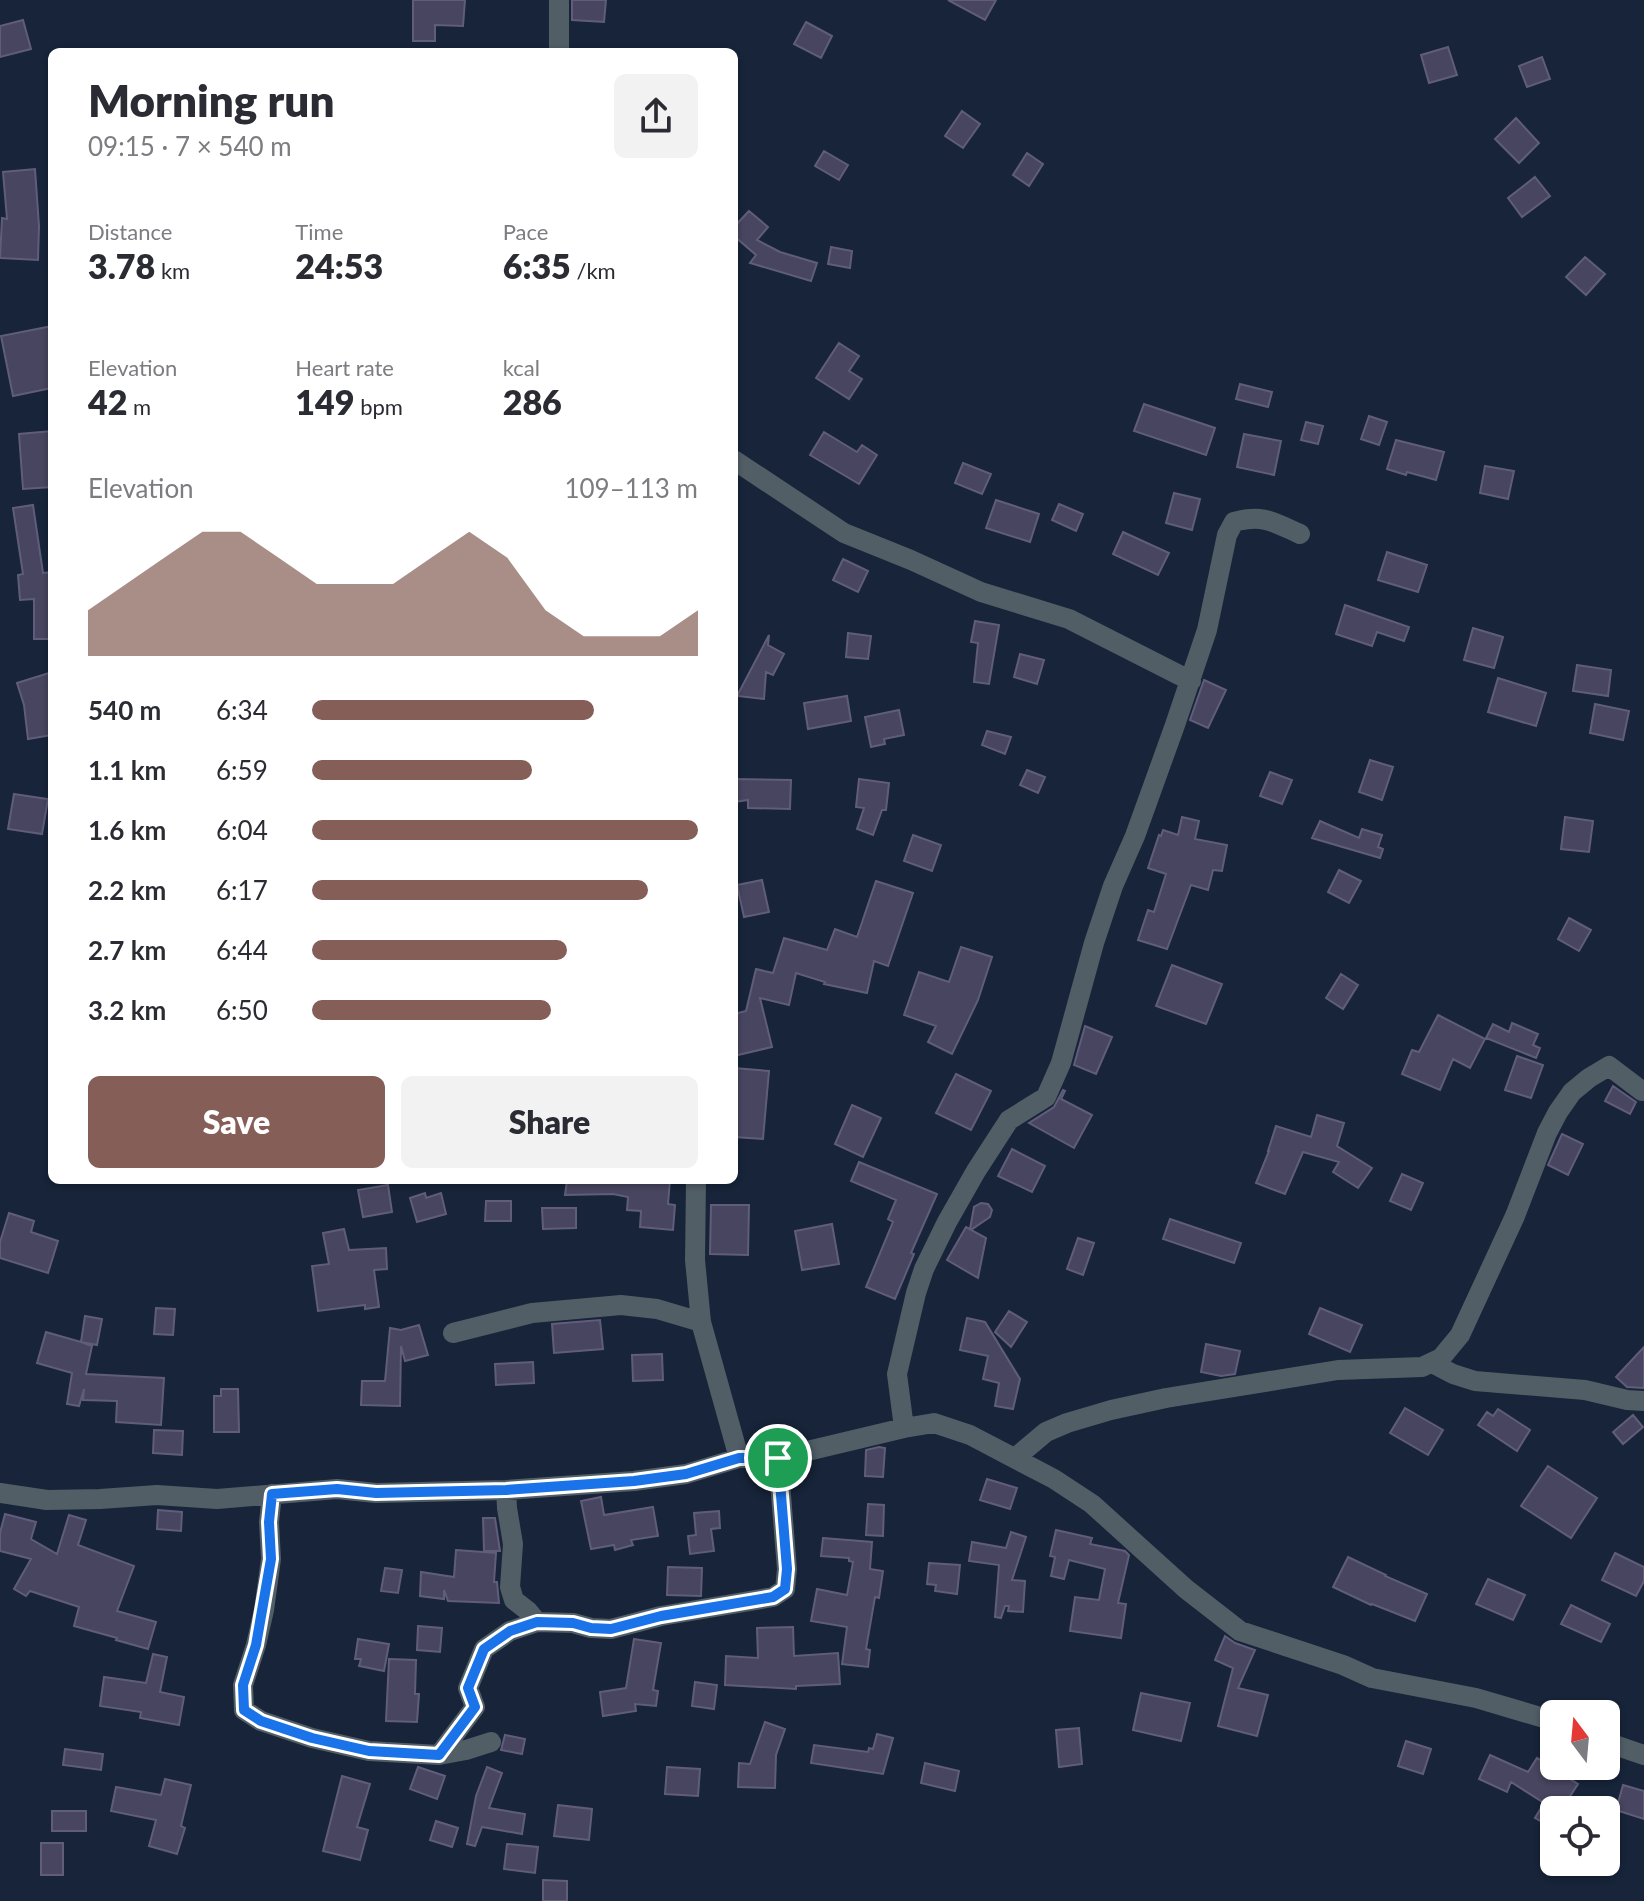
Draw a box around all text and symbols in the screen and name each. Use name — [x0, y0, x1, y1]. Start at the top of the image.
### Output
text: Morning run — [88, 74, 335, 126]
button: share — [614, 74, 698, 158]
text: 09:15 · 7 × 540 m — [88, 130, 292, 162]
text: Distance — [88, 218, 172, 245]
text: Time — [295, 218, 343, 245]
text: Pace — [503, 218, 548, 245]
text: 3.78 — [88, 245, 155, 286]
text: 24:53 — [295, 245, 383, 286]
text: 6:35 — [503, 245, 571, 286]
text: km — [155, 257, 190, 284]
text: /km — [571, 257, 616, 284]
text: Elevation — [88, 354, 177, 381]
text: Heart rate — [295, 354, 394, 381]
text: kcal — [503, 354, 540, 381]
text: 42 — [88, 381, 127, 422]
text: 149 — [295, 381, 355, 422]
text: 286 — [503, 381, 562, 422]
text: m — [127, 393, 151, 420]
text: bpm — [355, 393, 403, 420]
text: Elevation — [88, 472, 194, 504]
text: 109–113 m — [564, 472, 698, 504]
text: 540 m — [88, 694, 161, 726]
text: 6:34 — [216, 694, 268, 726]
text: 1.1 km — [88, 754, 166, 786]
text: 6:59 — [216, 754, 268, 786]
text: 1.6 km — [88, 814, 166, 846]
text: 6:04 — [216, 814, 268, 846]
text: 2.2 km — [88, 874, 166, 906]
text: 6:17 — [216, 874, 268, 906]
text: 2.7 km — [88, 934, 166, 966]
text: 6:44 — [216, 934, 268, 966]
text: 3.2 km — [88, 994, 166, 1026]
text: 6:50 — [216, 994, 268, 1026]
button: Save — [88, 1076, 385, 1168]
button: Share — [401, 1076, 698, 1168]
pin — [744, 1424, 812, 1492]
icon: arrive — [756, 1436, 800, 1480]
north arrow — [1540, 1700, 1620, 1780]
map controls — [1540, 1700, 1620, 1876]
button: locate — [1540, 1796, 1620, 1876]

